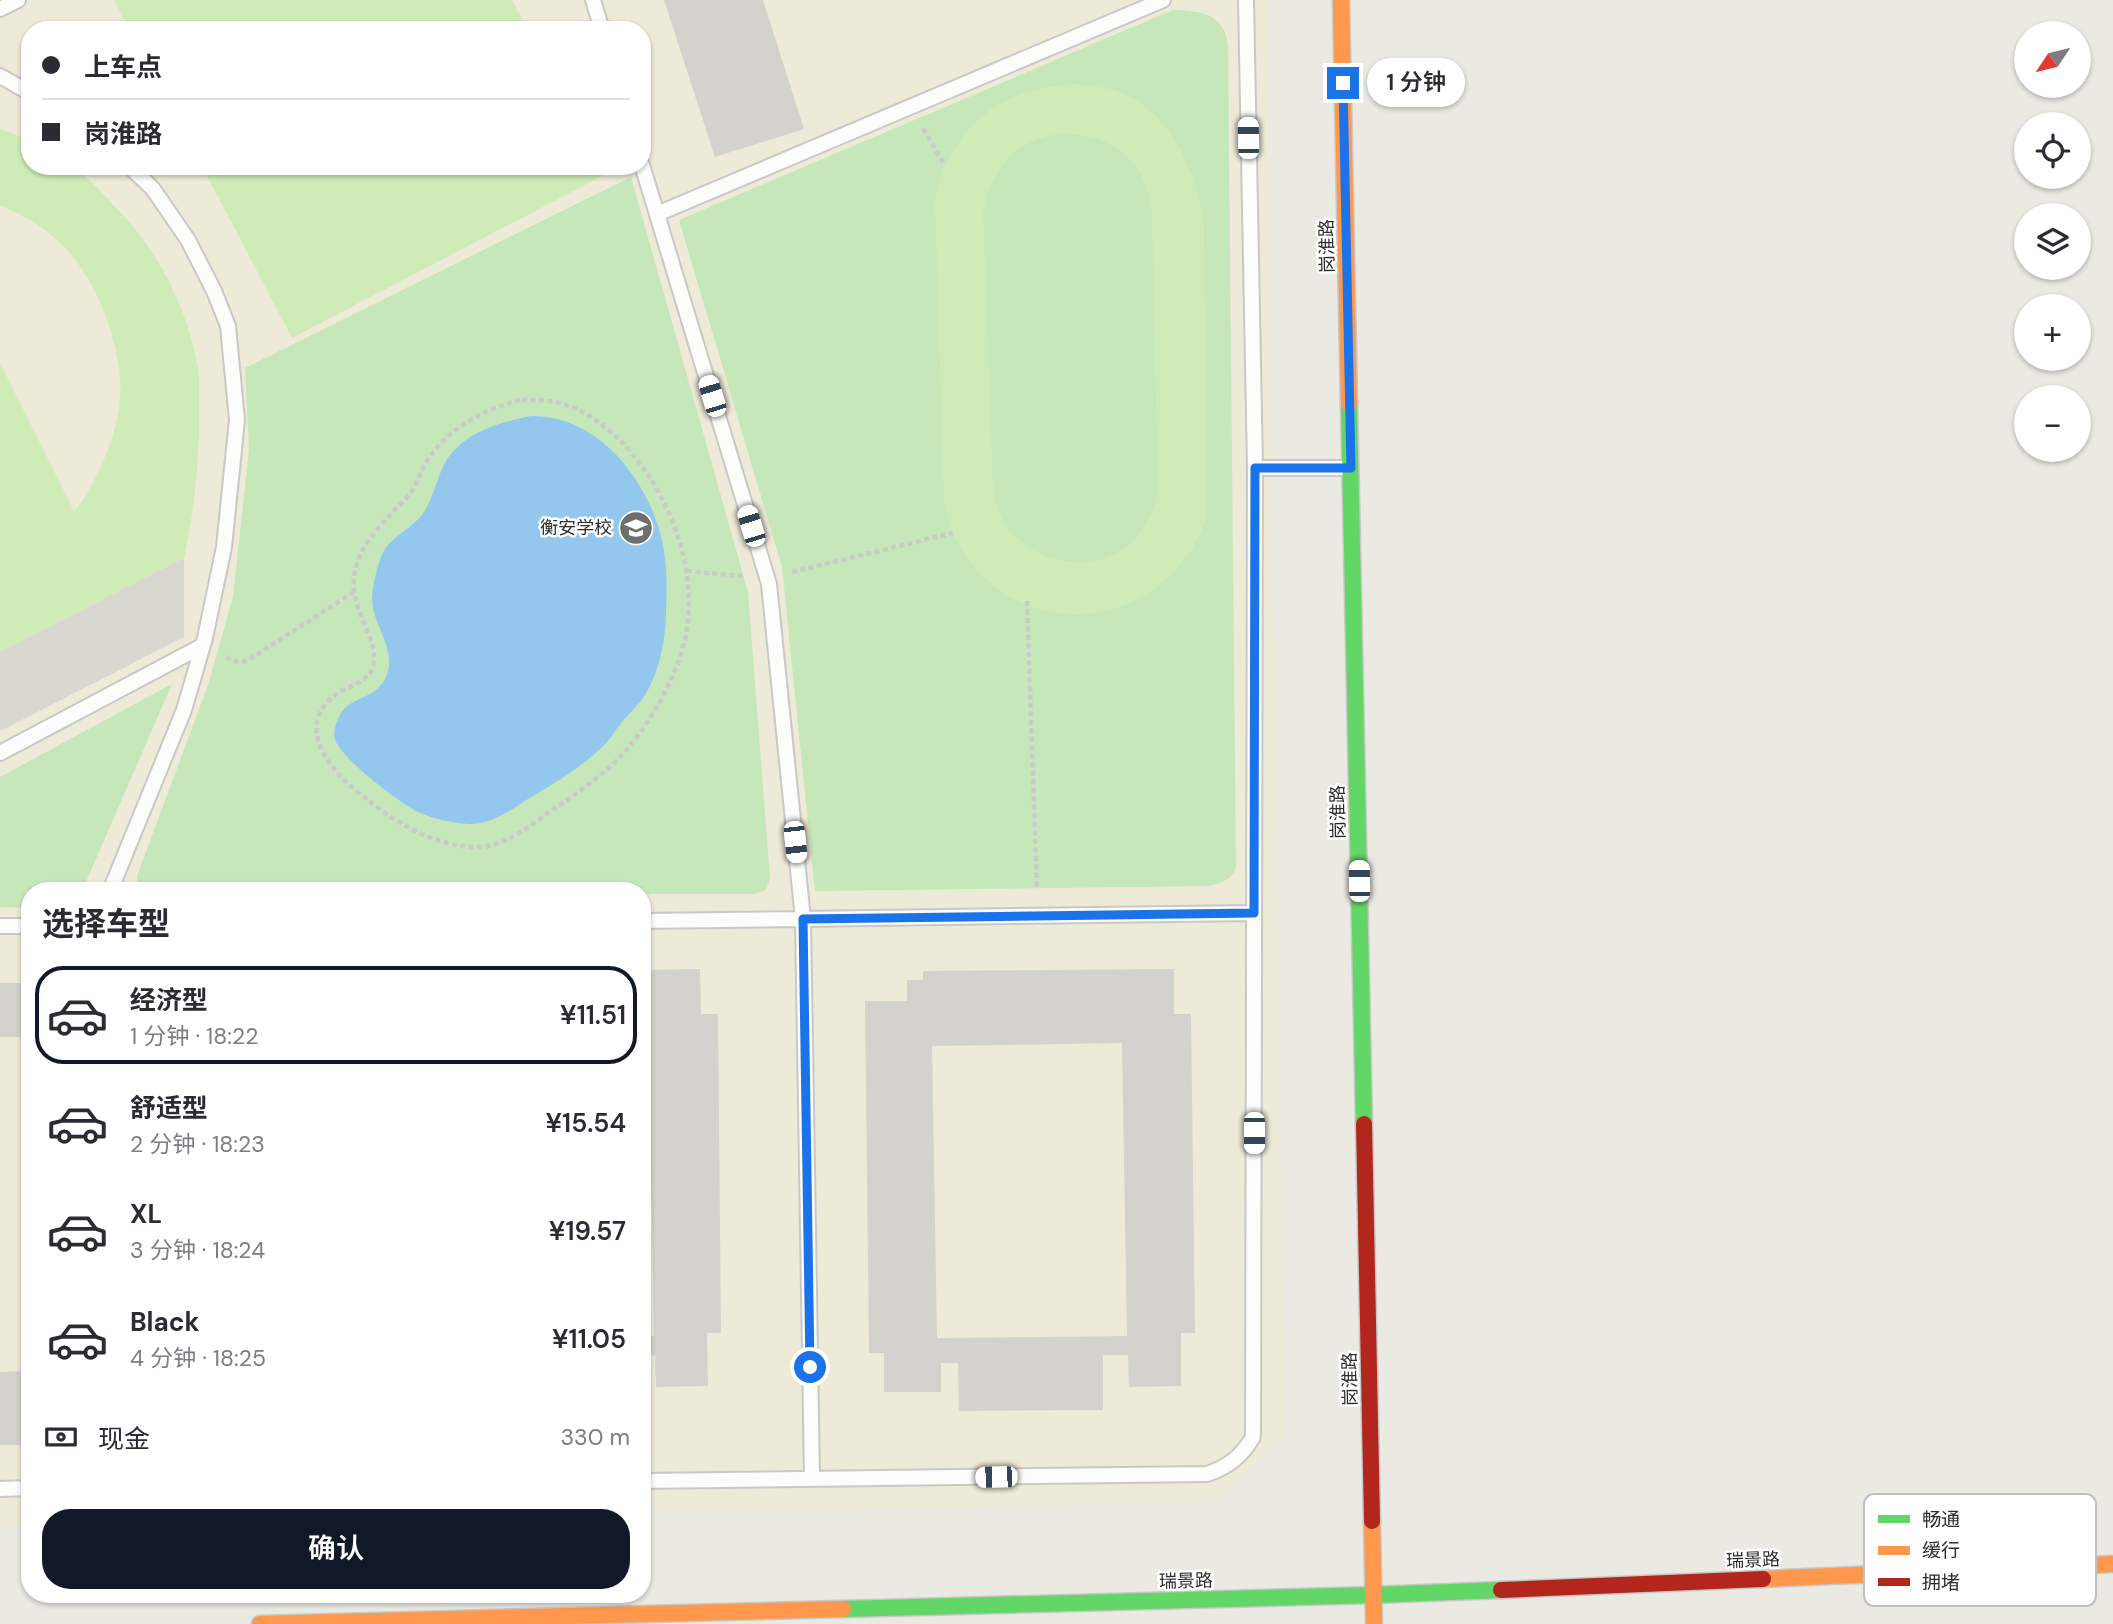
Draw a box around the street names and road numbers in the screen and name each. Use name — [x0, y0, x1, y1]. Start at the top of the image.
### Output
street label: 岗淮路 — [1315, 219, 1339, 273]
street label: 岗淮路 — [1326, 785, 1350, 839]
street label: 岗淮路 — [1338, 1352, 1362, 1406]
street label: 瑞景路 — [1726, 1547, 1780, 1573]
street label: 瑞景路 — [1159, 1569, 1213, 1593]

